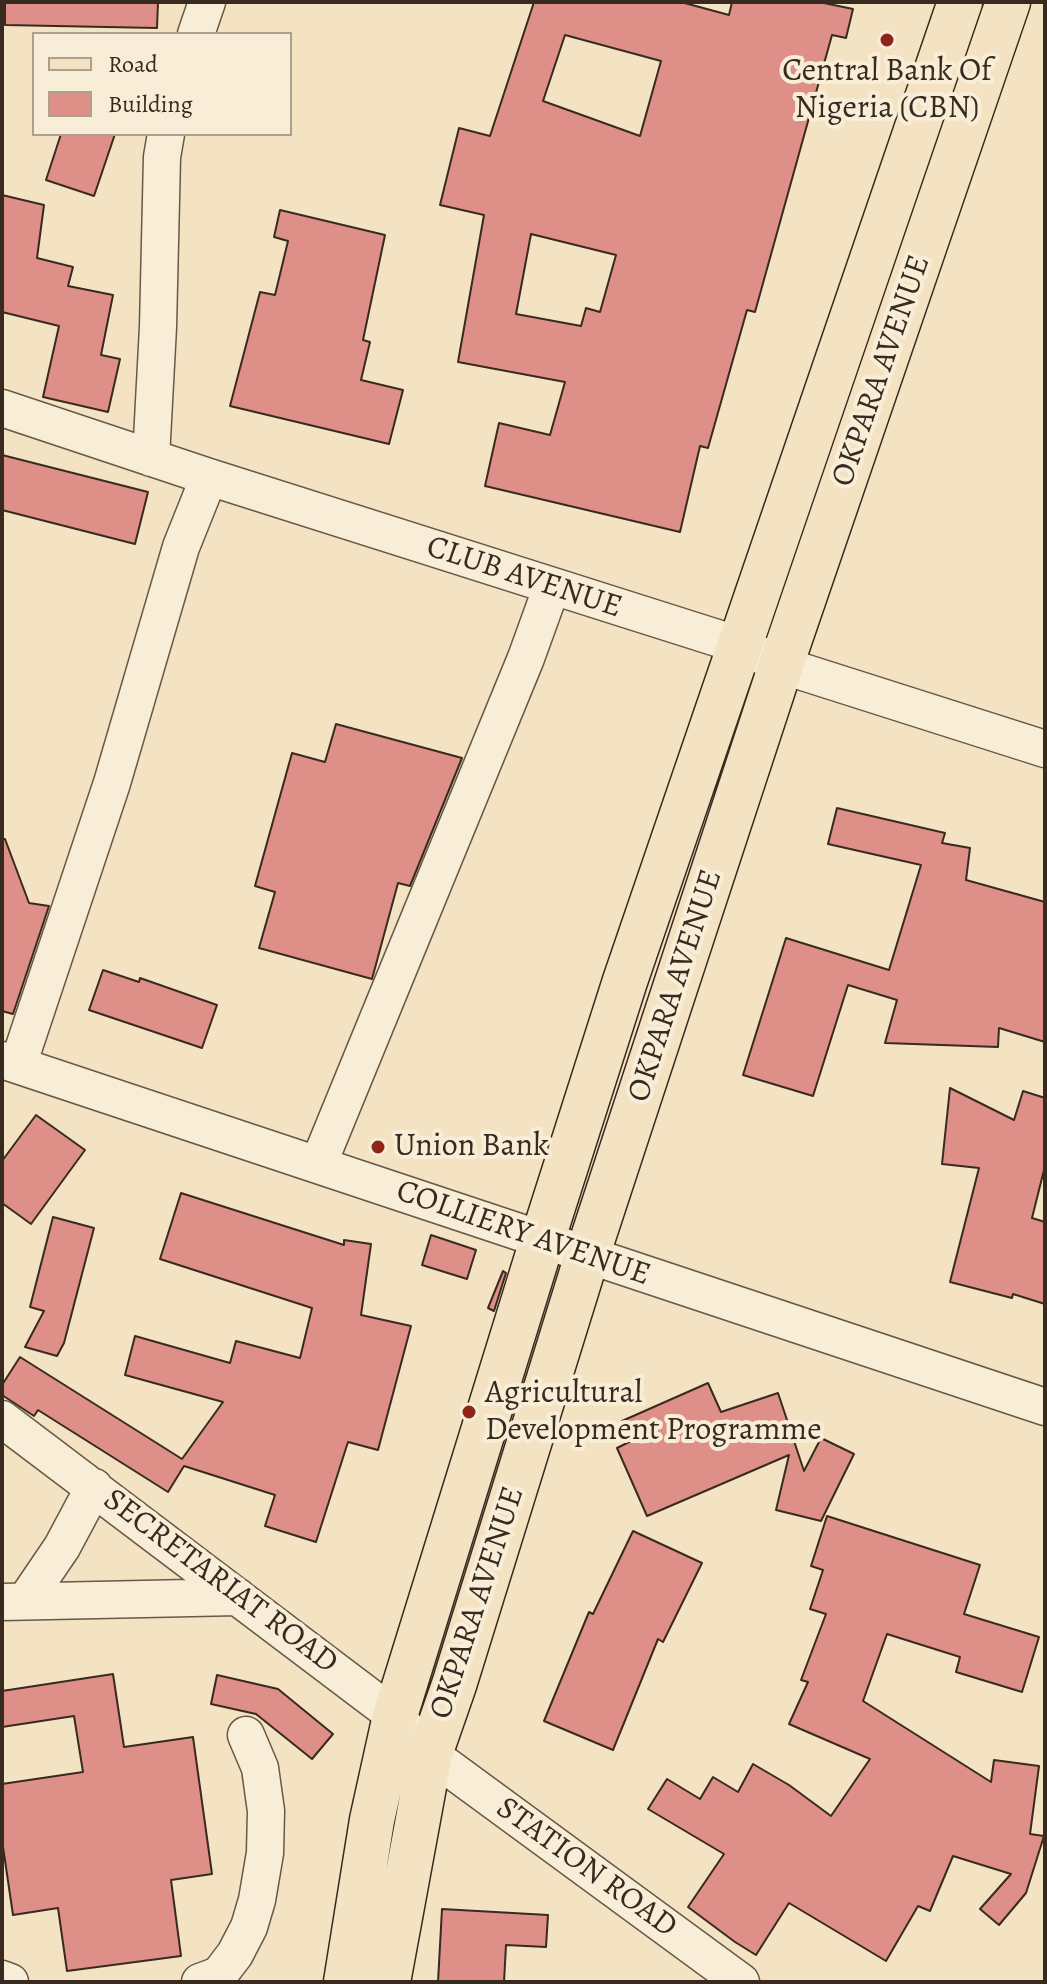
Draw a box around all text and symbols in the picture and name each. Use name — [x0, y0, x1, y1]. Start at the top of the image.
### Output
marker: Central Bank Of Nigeria (CBN) — [878, 31, 896, 49]
legend — [32, 32, 292, 136]
text: Road — [108, 48, 158, 80]
place label: Central Bank Of Nigeria (CBN) — [782, 53, 992, 128]
text: Building — [108, 88, 193, 120]
street label: OKPARA AVENUE — [824, 250, 940, 492]
street label: CLUB AVENUE — [422, 528, 626, 628]
street label: OKPARA AVENUE — [620, 865, 732, 1107]
place label: Union Bank — [394, 1128, 549, 1166]
marker: Union Bank — [369, 1138, 387, 1156]
street label: COLLIERY AVENUE — [391, 1173, 655, 1295]
place label: Agricultural Development Programme — [485, 1375, 822, 1450]
marker: Agricultural Development Programme — [460, 1403, 478, 1421]
street label: SECRETARIAT ROAD — [95, 1481, 345, 1683]
street label: OKPARA AVENUE — [422, 1482, 534, 1724]
street label: STATION ROAD — [488, 1789, 684, 1947]

